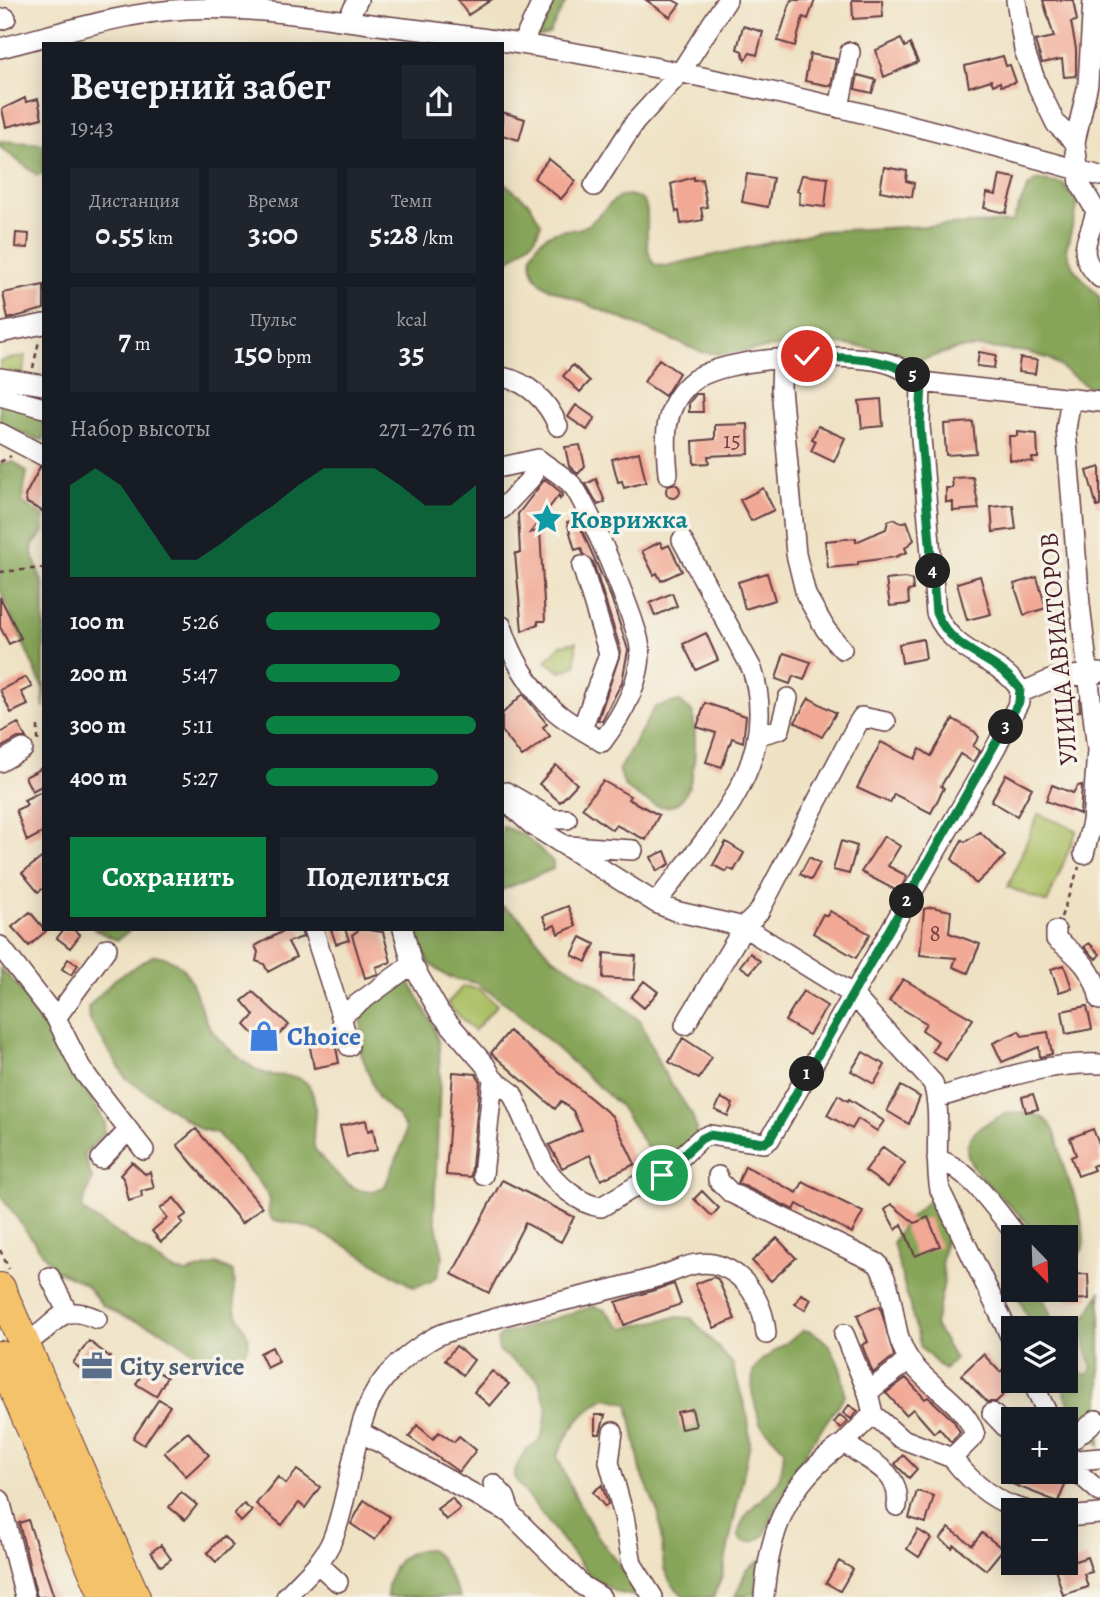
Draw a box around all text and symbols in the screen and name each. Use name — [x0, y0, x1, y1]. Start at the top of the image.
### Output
text: Вечерний забег — [70, 60, 331, 112]
button: share — [402, 65, 476, 139]
text: 19:43 — [70, 112, 114, 143]
text: Дистанция — [89, 188, 180, 214]
text: Время — [247, 188, 299, 214]
text: Темп — [391, 188, 432, 214]
text: 0.55 — [95, 214, 144, 254]
text: 3:00 — [248, 214, 298, 254]
text: 5:28 — [370, 214, 418, 254]
text: km — [144, 225, 173, 251]
text: /km — [418, 225, 454, 251]
text: Пульс — [249, 307, 297, 333]
text: kcal — [396, 307, 427, 333]
text: 7 — [118, 320, 131, 360]
pin — [777, 326, 837, 386]
text: m — [131, 331, 151, 357]
text: 150 — [234, 333, 273, 373]
text: 35 — [399, 333, 425, 373]
icon: check — [788, 337, 826, 375]
text: bpm — [273, 344, 312, 370]
pin: 5 — [895, 358, 930, 392]
text: 5 — [908, 361, 917, 387]
text: Набор высоты — [70, 413, 211, 444]
text: 271–276 m — [379, 413, 476, 444]
house number: 15 — [723, 425, 741, 456]
place icon: Коврижка — [530, 502, 564, 536]
place label: Коврижка — [570, 502, 688, 537]
street label: УЛИЦА АВИАТОРОВ — [1031, 531, 1086, 767]
pin: 4 — [916, 554, 950, 588]
text: 4 — [928, 557, 937, 583]
text: 100 m — [70, 606, 125, 637]
text: 5:26 — [182, 606, 219, 637]
text: 200 m — [70, 658, 128, 689]
text: 5:47 — [182, 658, 217, 689]
text: 300 m — [70, 710, 126, 741]
text: 5:11 — [182, 710, 213, 741]
pin: 3 — [988, 710, 1024, 744]
text: 3 — [1001, 713, 1010, 739]
text: 400 m — [70, 762, 127, 793]
text: 5:27 — [182, 762, 218, 793]
button: Сохранить — [70, 837, 266, 917]
button: Поделиться — [280, 837, 476, 917]
pin: 2 — [890, 884, 925, 918]
text: 2 — [902, 887, 911, 913]
house number: 8 — [929, 918, 941, 949]
shop icon: Choice — [247, 1019, 281, 1053]
place label: Choice — [287, 1019, 361, 1054]
pin: 1 — [790, 1056, 824, 1092]
text: 1 — [803, 1060, 810, 1086]
pin — [632, 1145, 692, 1205]
icon: arrive — [643, 1156, 681, 1194]
north arrow — [1001, 1225, 1078, 1302]
map controls — [1001, 1225, 1078, 1575]
button: layers — [1001, 1316, 1078, 1393]
office icon: City service — [80, 1349, 114, 1383]
place label: City service — [120, 1349, 245, 1384]
button: + — [1001, 1407, 1078, 1484]
button: − — [1001, 1498, 1078, 1575]

